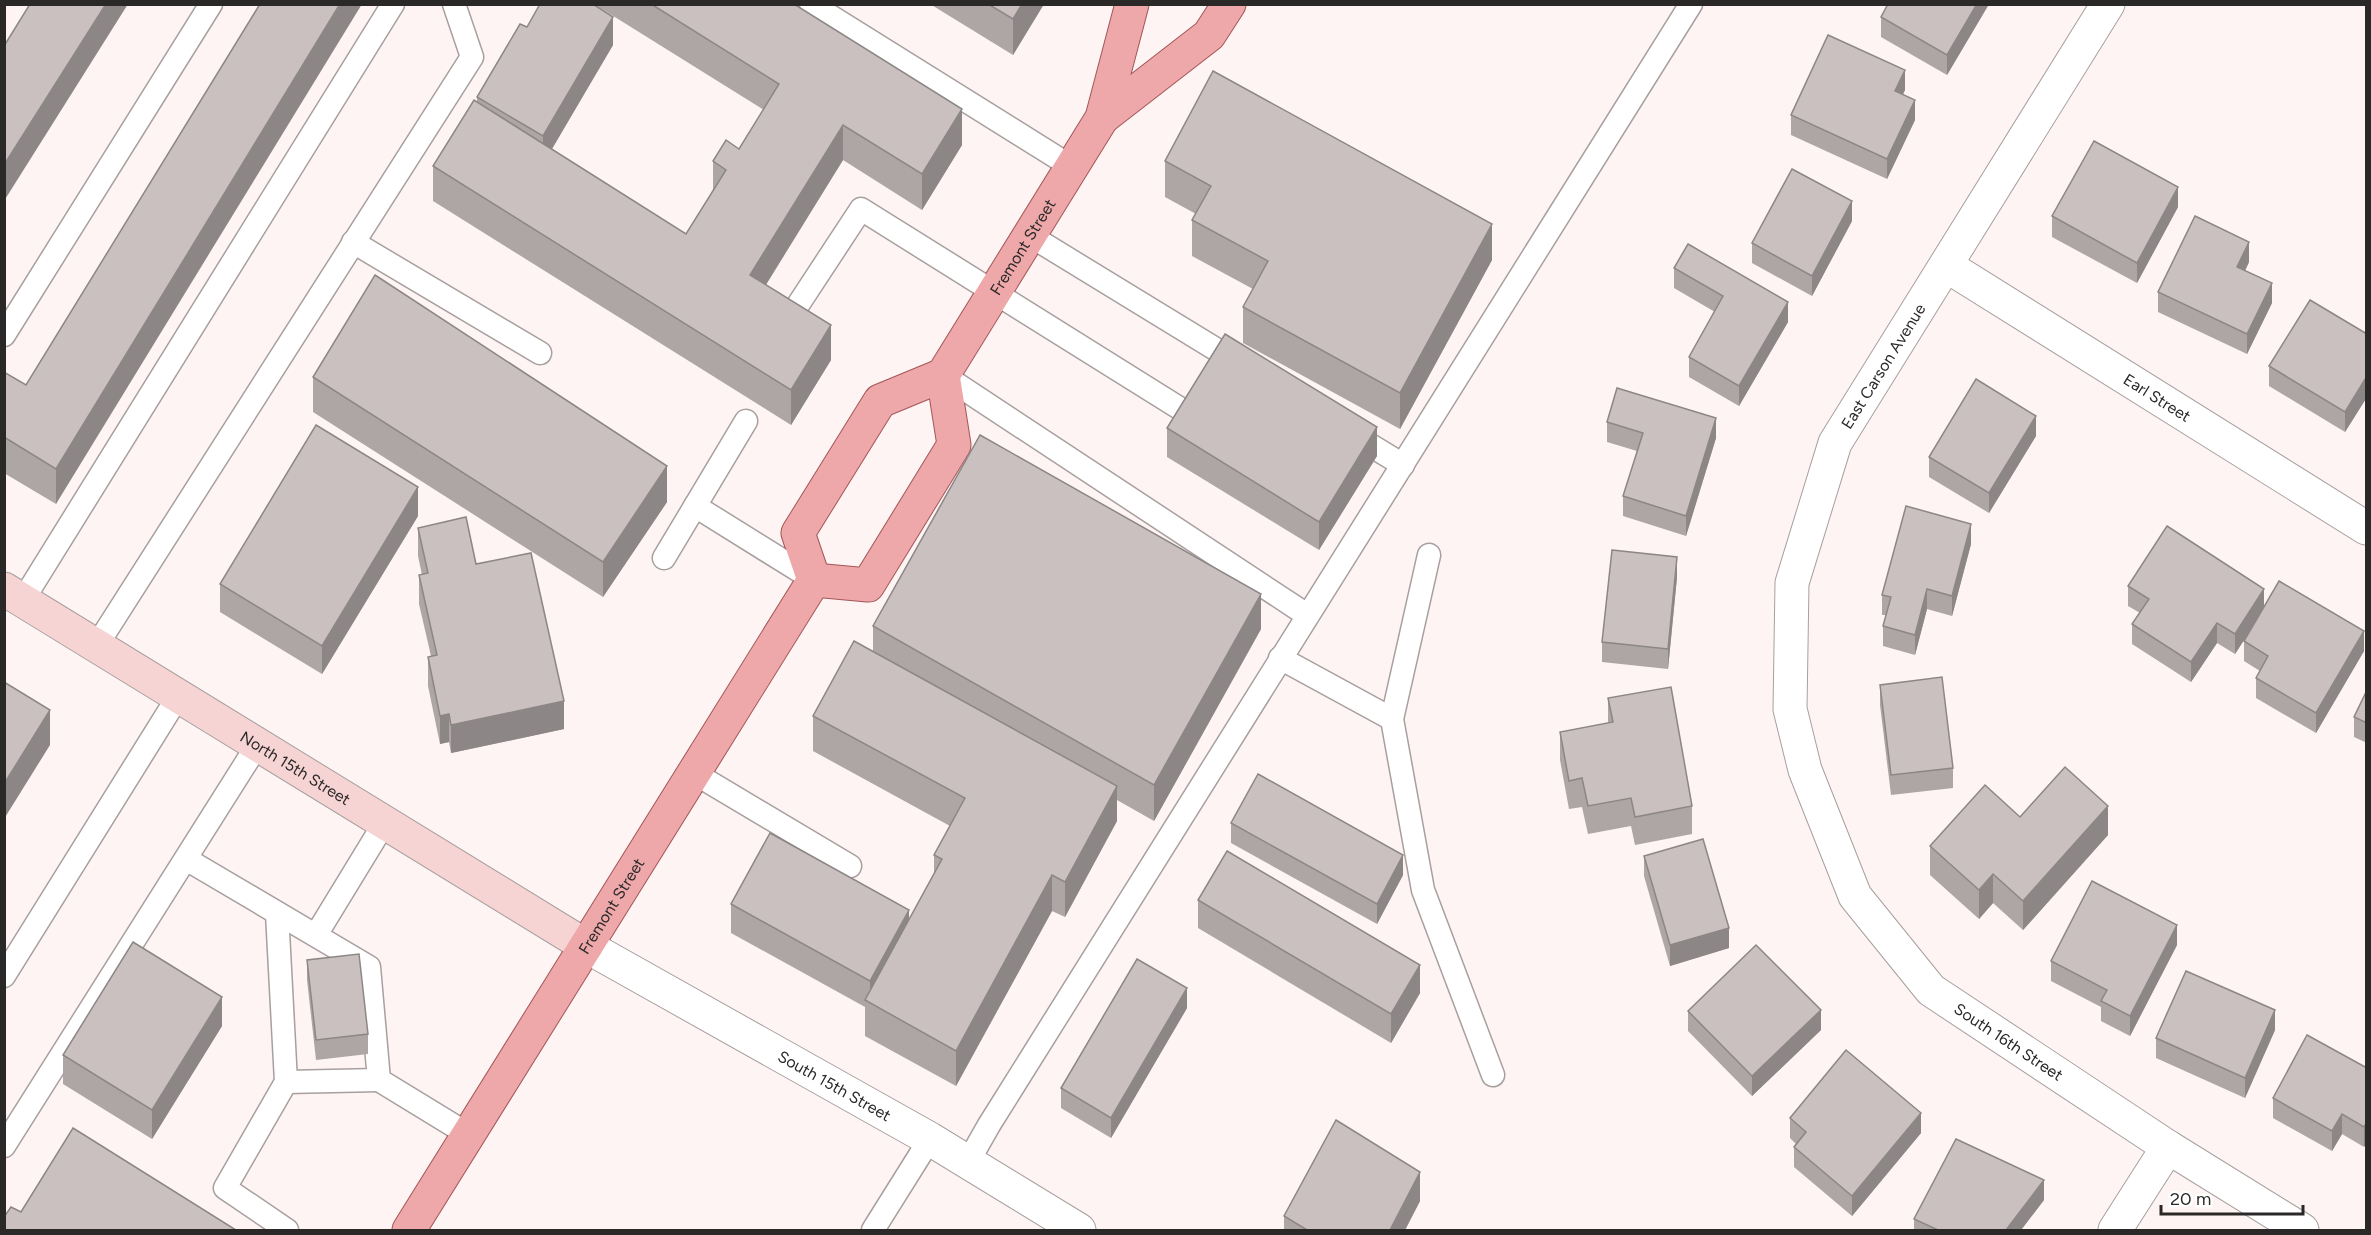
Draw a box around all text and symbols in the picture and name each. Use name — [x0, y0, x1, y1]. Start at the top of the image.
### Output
street label: Fremont Street — [986, 195, 1060, 299]
street label: East Carson Avenue — [1837, 300, 1930, 432]
street label: Earl Street — [2120, 370, 2194, 426]
street label: North 15th Street — [237, 727, 354, 809]
street label: Fremont Street — [574, 855, 648, 958]
street label: South 16th Street — [1951, 999, 2066, 1085]
street label: South 15th Street — [774, 1047, 894, 1125]
scale bar — [2161, 1178, 2304, 1216]
text: 20 m — [2170, 1188, 2211, 1210]

